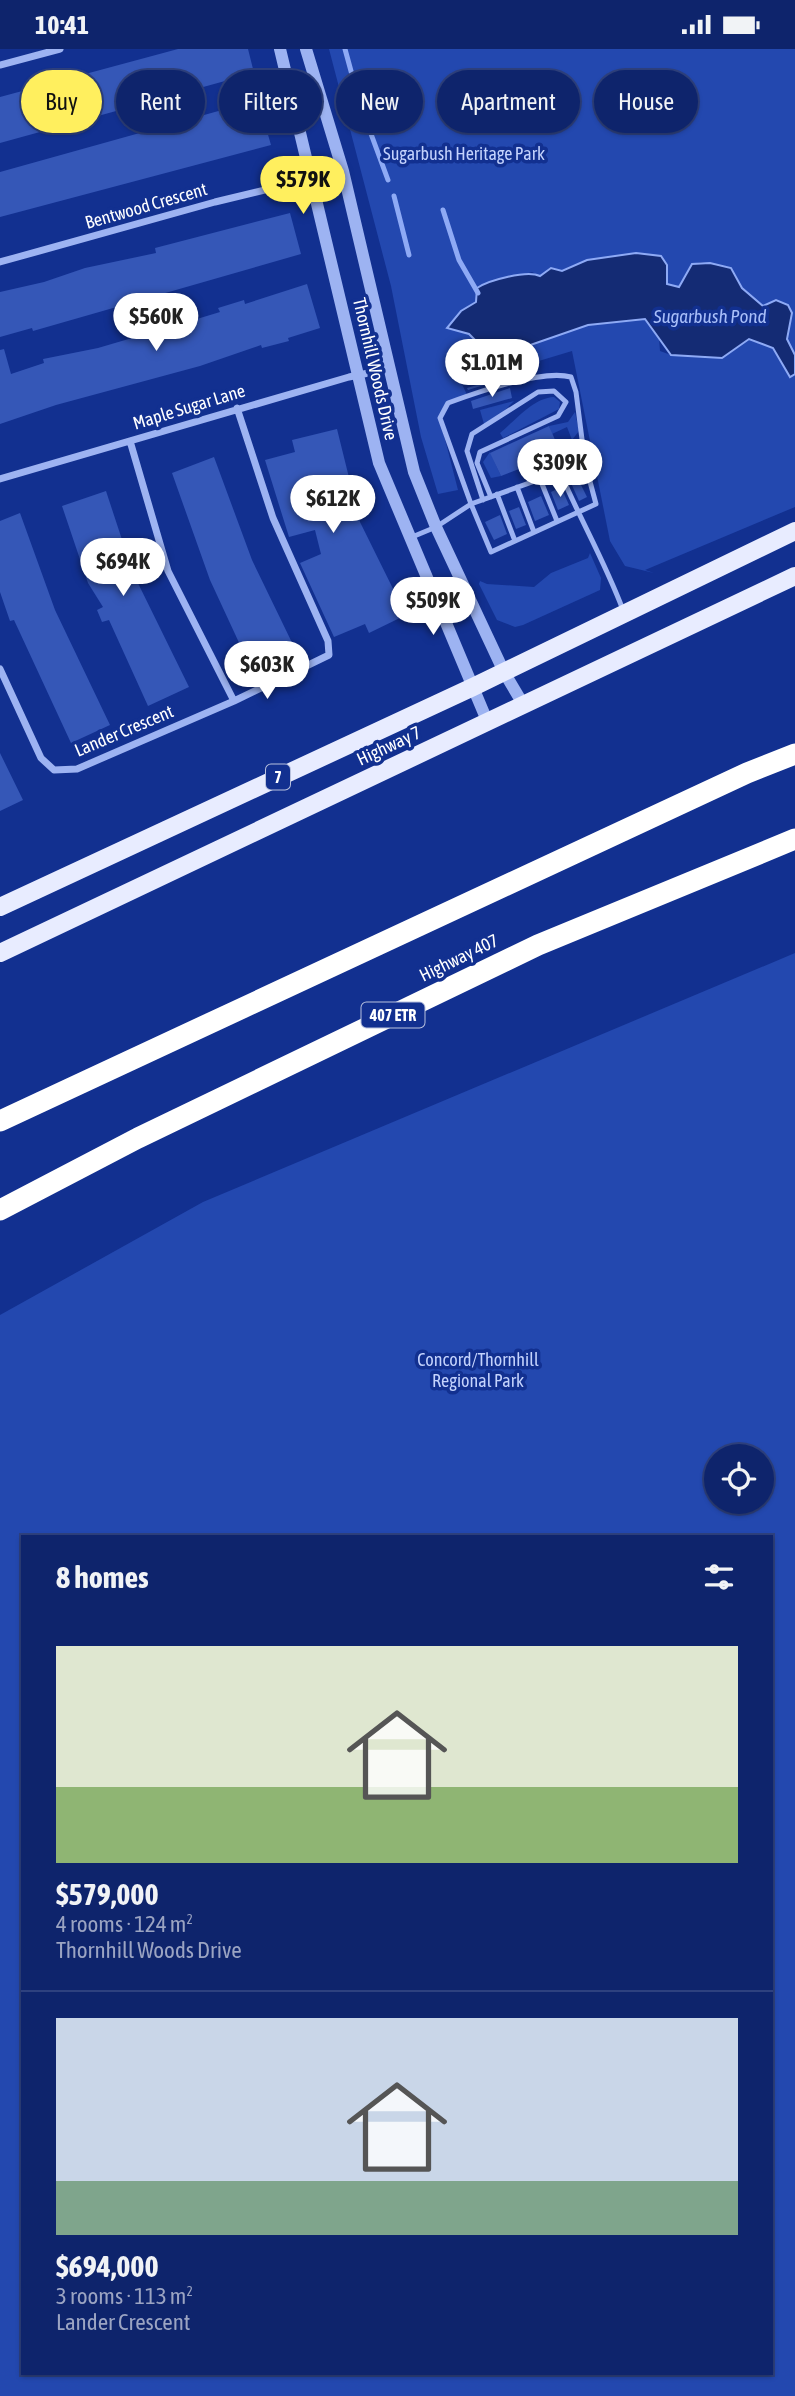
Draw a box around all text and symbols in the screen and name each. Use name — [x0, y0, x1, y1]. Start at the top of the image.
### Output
text: 10:41 — [35, 10, 89, 40]
chip: Buy — [21, 70, 102, 133]
chip: Rent — [116, 70, 205, 133]
chip: Filters — [219, 70, 322, 133]
chip: New — [336, 70, 423, 133]
chip: Apartment — [437, 70, 580, 133]
chip: House — [594, 70, 698, 133]
park label: Sugarbush Heritage Park — [383, 143, 545, 164]
pin: $579K — [254, 157, 352, 216]
text: $579K — [276, 166, 330, 192]
street label: Bentwood Crescent — [83, 178, 209, 233]
pin: $560K — [107, 293, 205, 353]
street label: Thornhill Woods Drive — [349, 296, 402, 442]
text: $560K — [129, 303, 183, 329]
water label: Sugarbush Pond — [652, 305, 767, 327]
pin: $1.01M — [435, 339, 549, 399]
text: $1.01M — [461, 349, 523, 375]
street label: Maple Sugar Lane — [130, 379, 247, 434]
pin: $309K — [511, 440, 609, 499]
text: $309K — [533, 449, 587, 475]
pin: $612K — [284, 475, 382, 535]
text: $612K — [306, 485, 360, 511]
pin: $694K — [74, 539, 172, 598]
text: $694K — [96, 548, 150, 574]
pin: $509K — [384, 577, 482, 637]
text: $509K — [406, 587, 460, 613]
pin: $603K — [218, 641, 316, 701]
text: $603K — [240, 651, 294, 677]
street label: Lander Crescent — [71, 700, 176, 761]
street label: Highway 7 — [353, 722, 424, 770]
road number: 7 — [266, 765, 290, 789]
street label: Highway 407 — [416, 929, 502, 986]
road number: 407 ETR — [362, 1003, 424, 1027]
park label: Concord/Thornhill Regional Park — [417, 1349, 539, 1391]
map controls — [704, 1444, 774, 1514]
button: locate — [704, 1444, 774, 1514]
icon: filters — [700, 1558, 738, 1596]
text: 8 homes — [56, 1560, 149, 1594]
icon: home — [334, 1692, 460, 1818]
text: $579,000 — [56, 1877, 159, 1911]
text: 4 rooms · 124 m² — [56, 1911, 193, 1937]
text: Thornhill Woods Drive — [56, 1937, 242, 1963]
icon: home — [334, 2064, 460, 2190]
text: $694,000 — [56, 2249, 159, 2283]
text: 3 rooms · 113 m² — [56, 2283, 193, 2309]
text: Lander Crescent — [56, 2309, 190, 2335]

